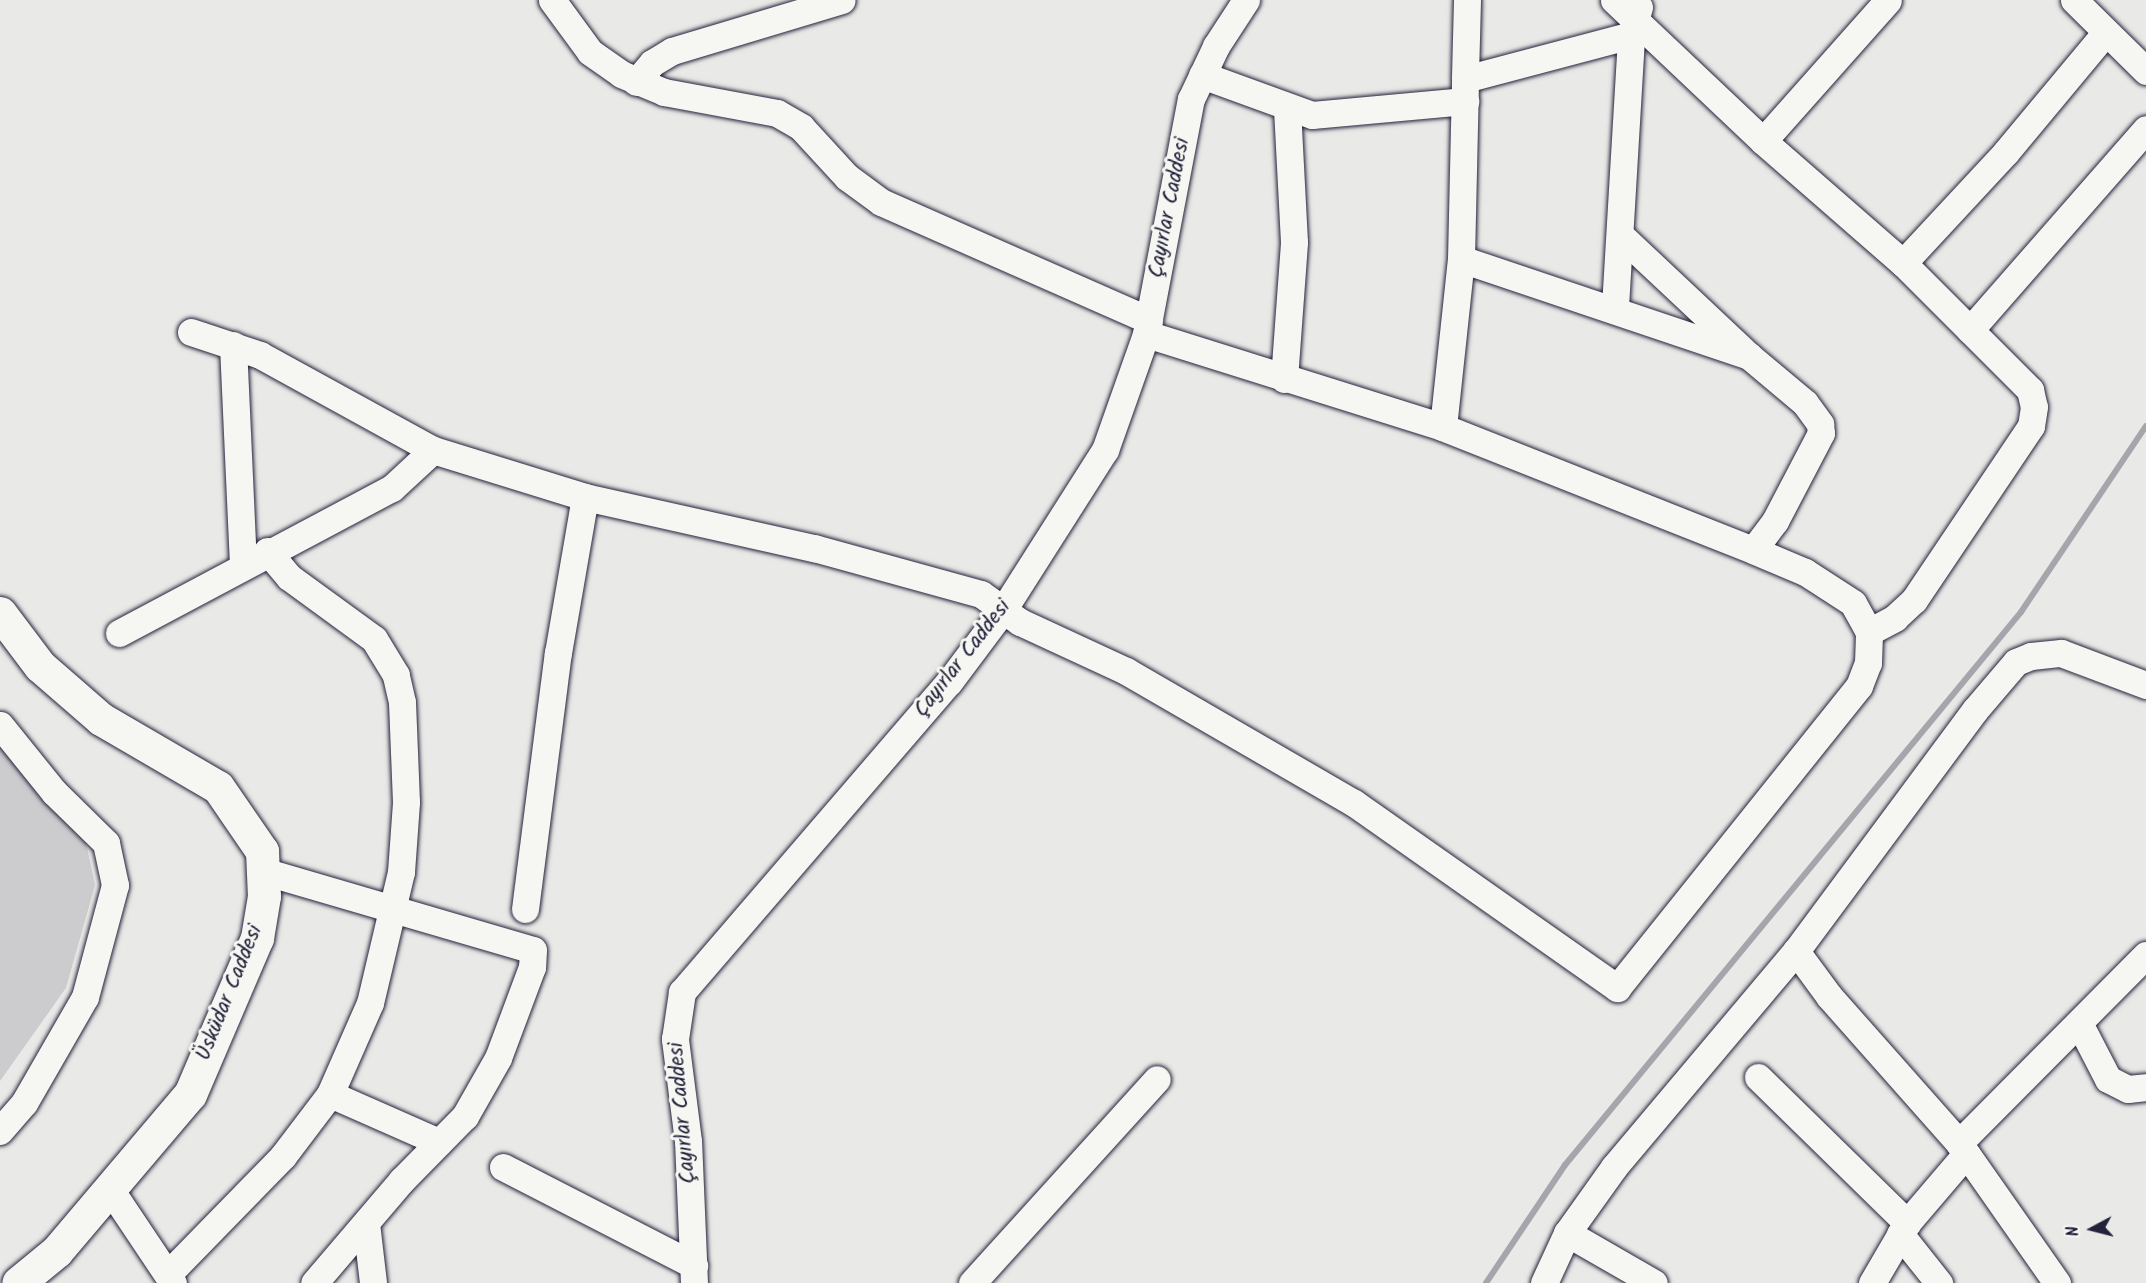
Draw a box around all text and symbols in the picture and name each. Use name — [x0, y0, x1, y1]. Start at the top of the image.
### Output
street label: Çayırlar Caddesi — [1144, 136, 1196, 280]
street label: Çayırlar Caddesi — [909, 595, 1017, 723]
street label: Üsküdar Caddesi — [191, 922, 269, 1064]
street label: Çayırlar Caddesi — [664, 1041, 702, 1185]
north arrow — [2062, 1199, 2122, 1259]
text: N — [2061, 1225, 2087, 1238]

